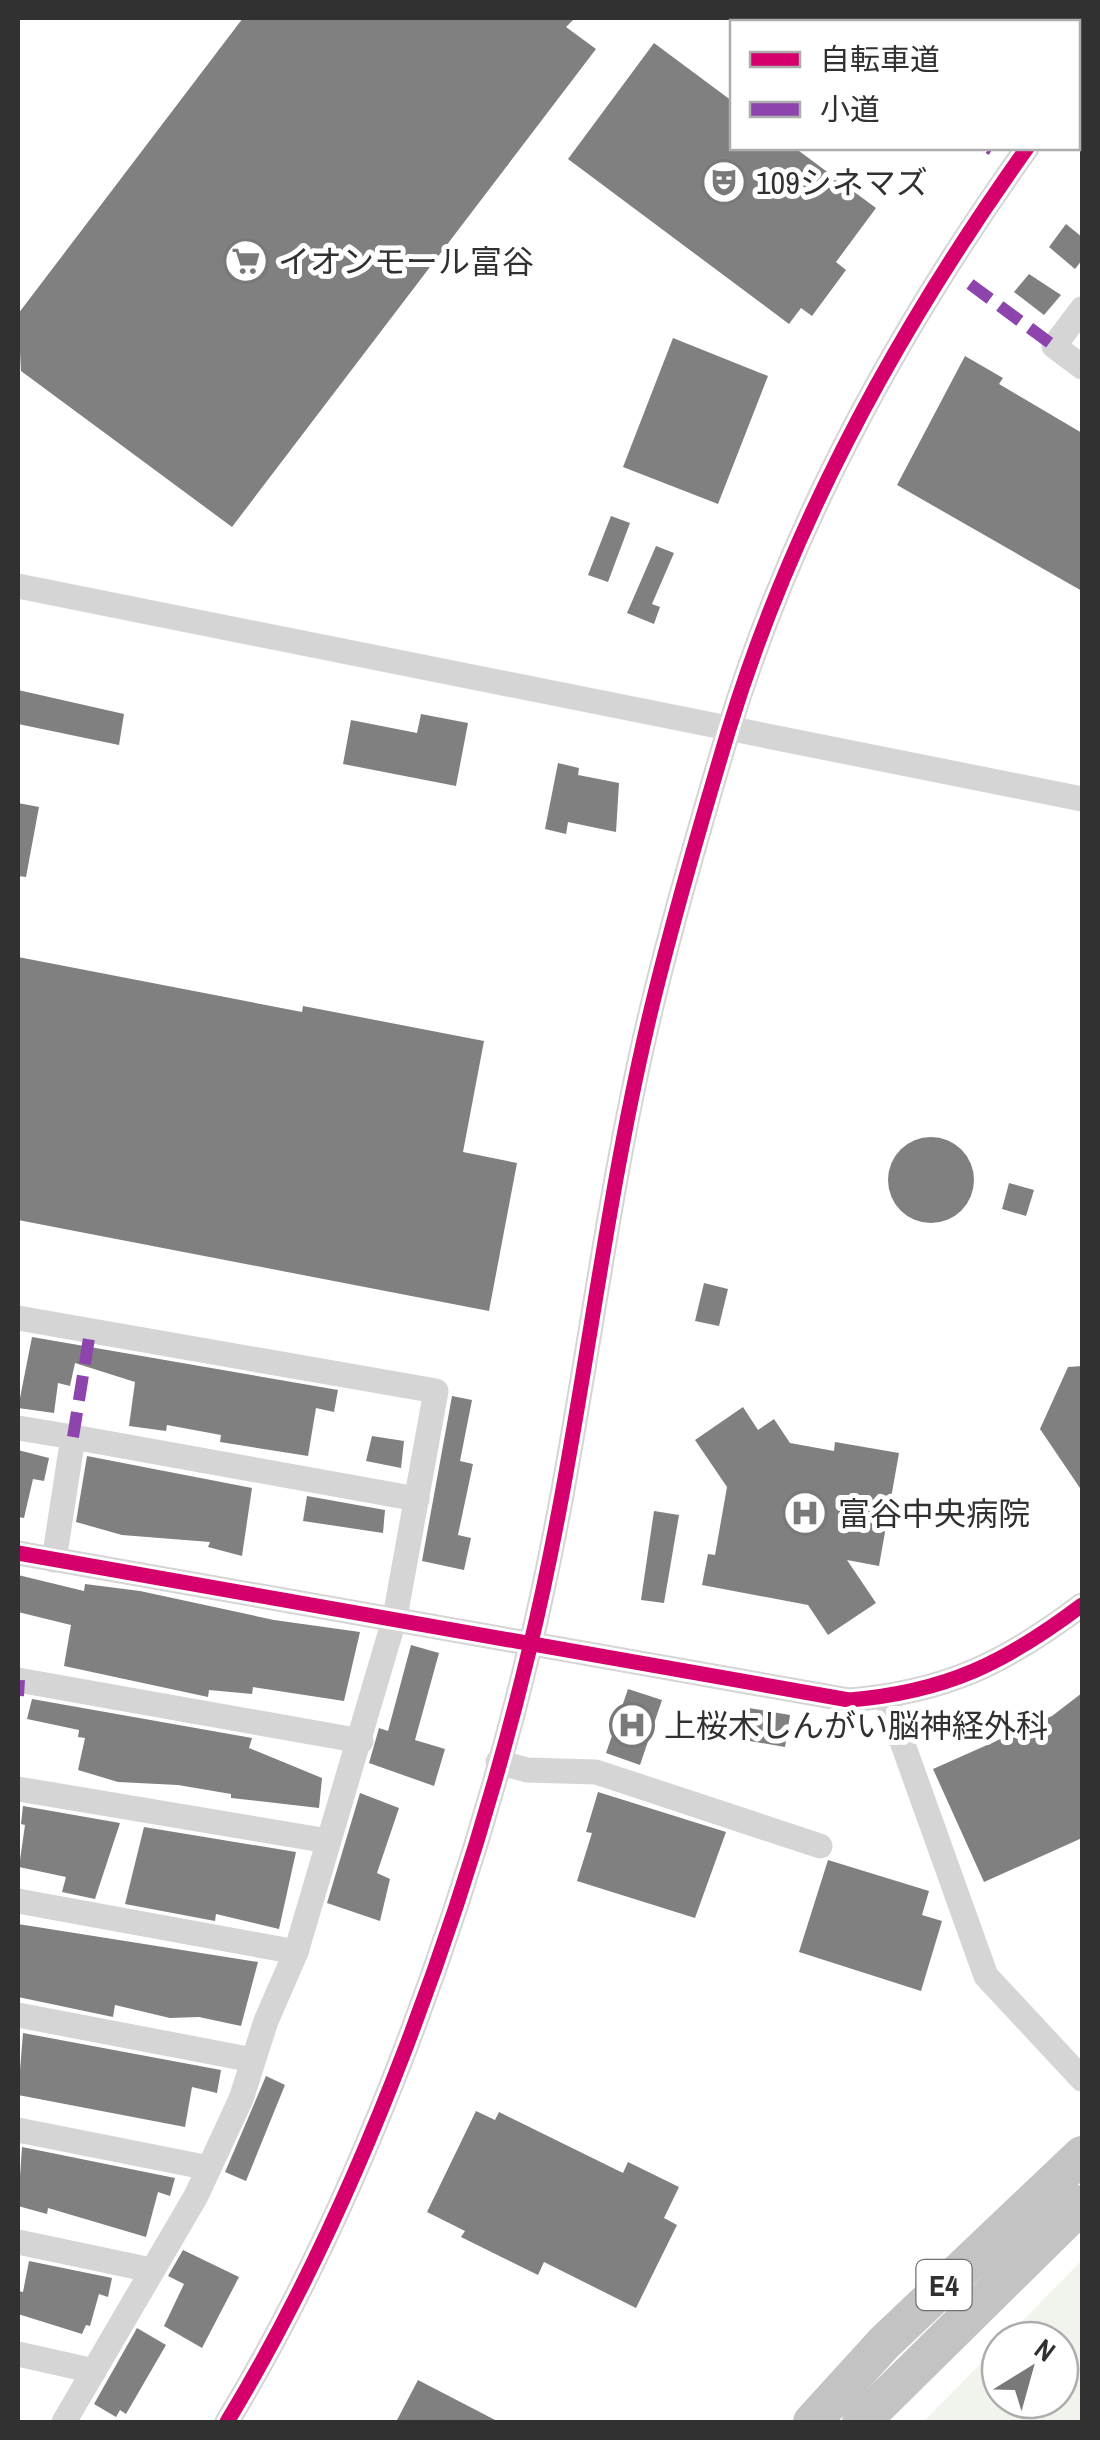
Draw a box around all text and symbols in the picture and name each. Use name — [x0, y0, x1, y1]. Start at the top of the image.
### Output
legend — [730, 20, 1080, 150]
text: 自転車道 — [820, 39, 940, 79]
text: 小道 — [820, 89, 880, 129]
theatre icon: 109シネマズ — [701, 159, 747, 205]
place label: 109シネマズ — [756, 161, 928, 204]
supermarket icon: イオンモール富谷 — [223, 238, 269, 284]
place label: イオンモール富谷 — [278, 240, 534, 283]
hospital icon: 富谷中央病院 — [782, 1490, 828, 1536]
place label: 富谷中央病院 — [838, 1492, 1030, 1535]
hospital icon: 上桜木しんがい脳神経外科 — [609, 1702, 655, 1748]
place label: 上桜木しんがい脳神経外科 — [664, 1704, 1048, 1747]
road number: E4 — [916, 2260, 972, 2310]
north arrow — [980, 2320, 1080, 2420]
text: N — [1027, 2330, 1063, 2370]

